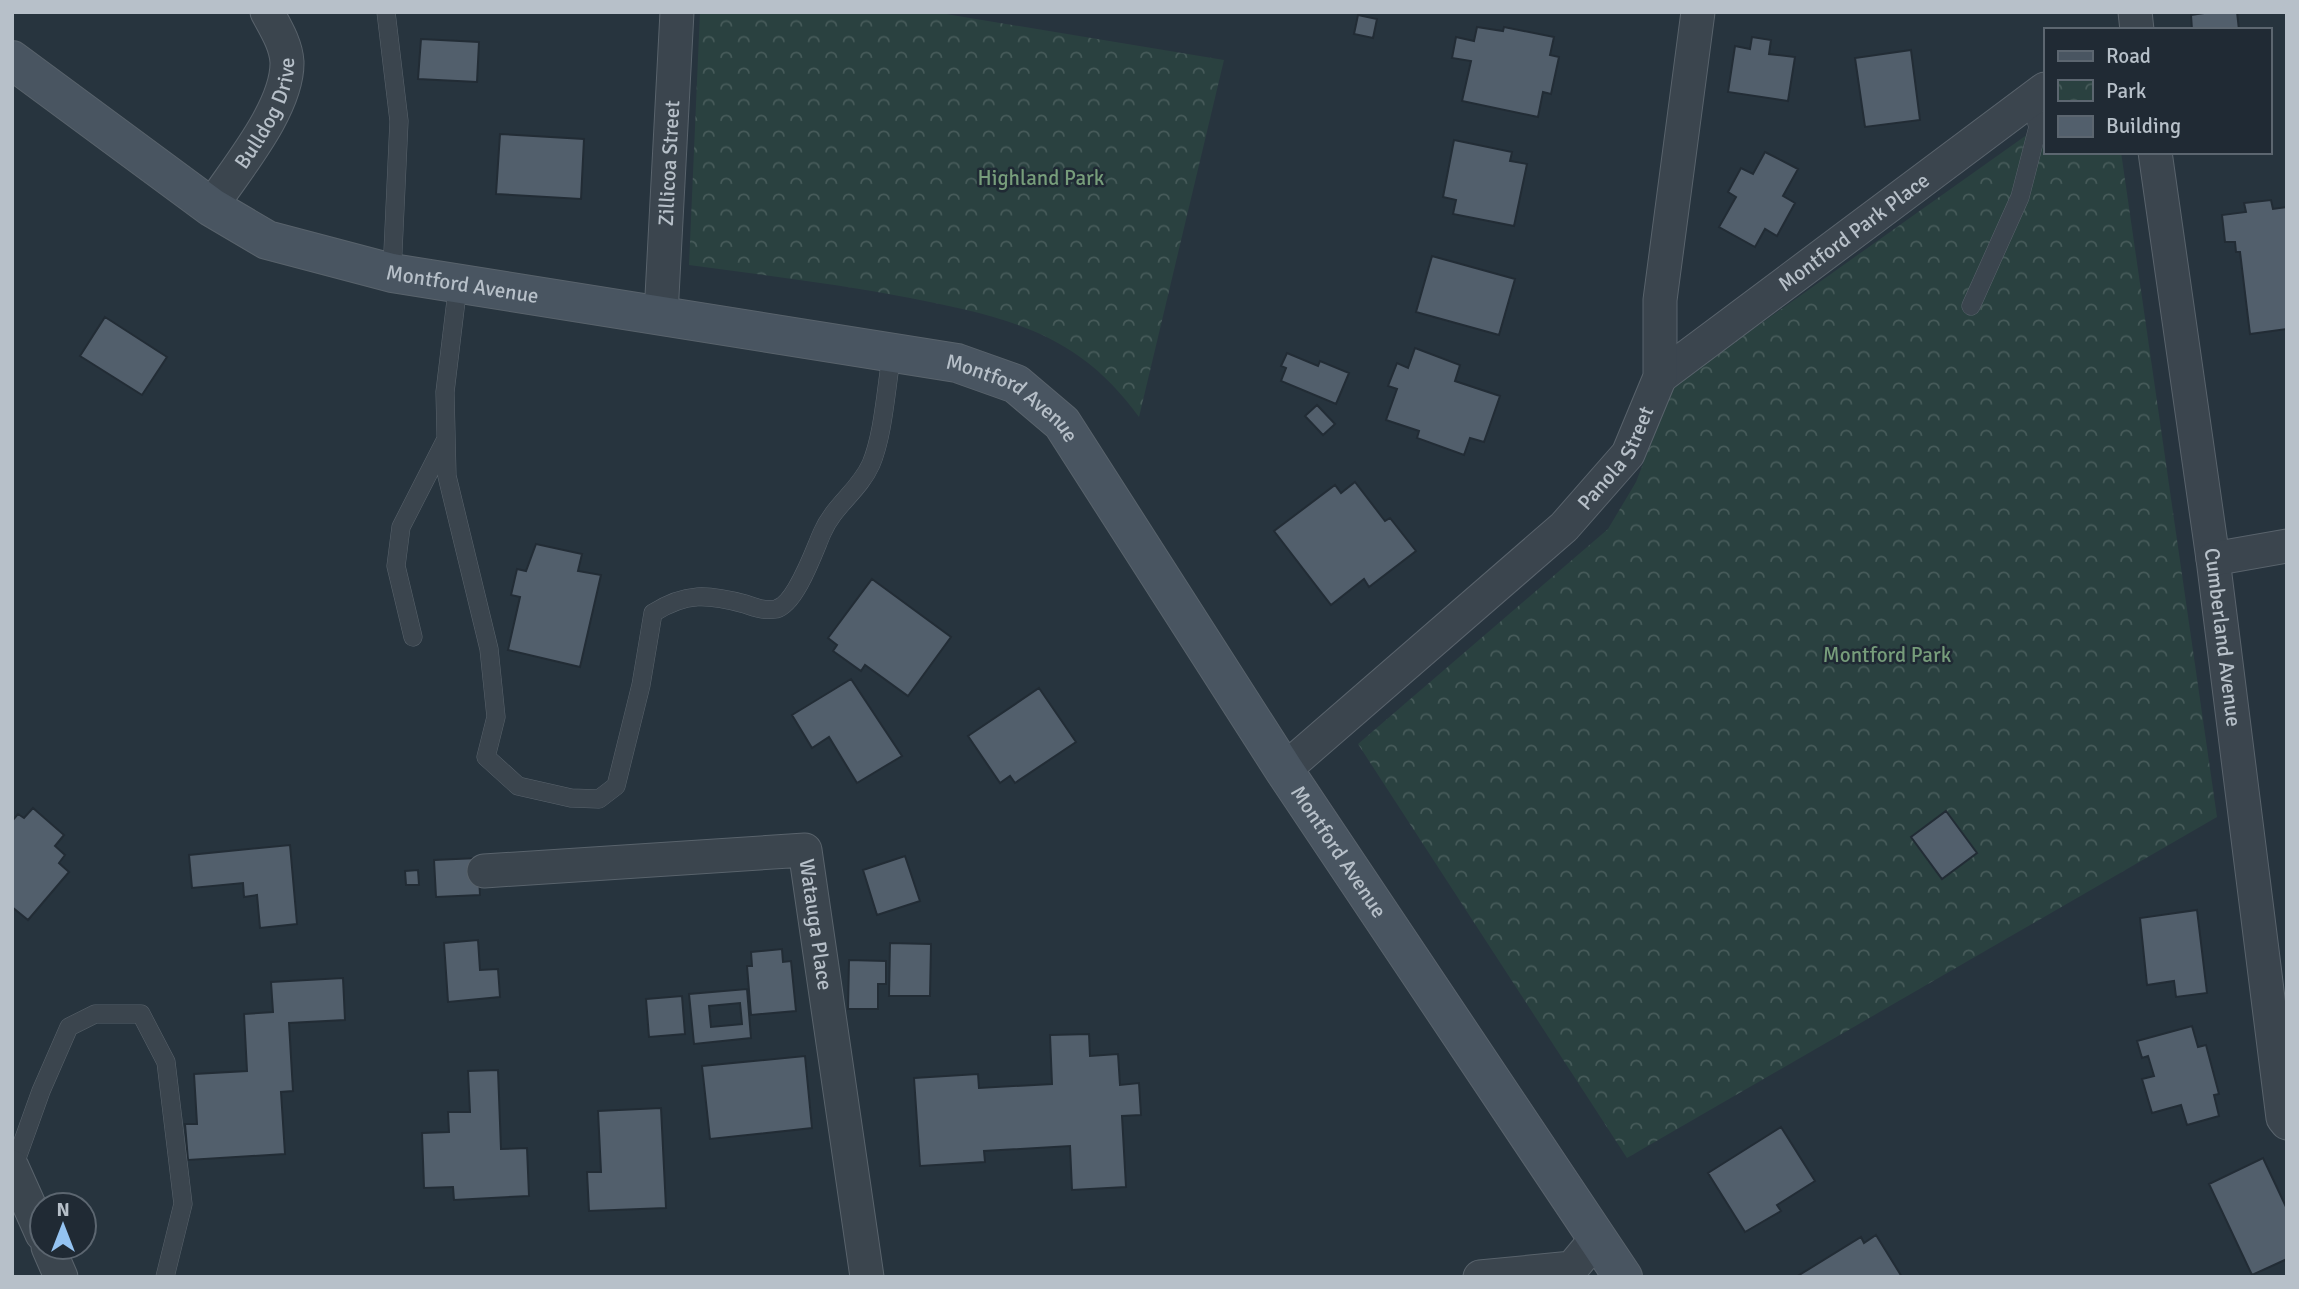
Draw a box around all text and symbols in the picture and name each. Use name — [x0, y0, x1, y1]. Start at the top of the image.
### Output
legend — [2044, 28, 2271, 154]
text: Road — [2106, 43, 2151, 69]
street label: Bulldog Drive — [229, 57, 300, 174]
text: Park — [2106, 78, 2147, 104]
street label: Zillicoa Street — [653, 100, 685, 227]
text: Building — [2106, 113, 2181, 139]
park label: Highland Park — [978, 165, 1105, 191]
street label: Montford Park Place — [1773, 167, 1935, 297]
street label: Montford Avenue — [384, 259, 540, 309]
street label: Montford Avenue — [944, 348, 1084, 447]
street label: Panola Street — [1572, 402, 1659, 515]
street label: Cumberland Avenue — [2199, 546, 2247, 728]
park label: Montford Park — [1823, 642, 1952, 668]
street label: Montford Avenue — [1285, 781, 1392, 923]
street label: Watauga Place — [793, 857, 838, 992]
north arrow — [28, 1191, 98, 1261]
text: N — [56, 1198, 70, 1222]

